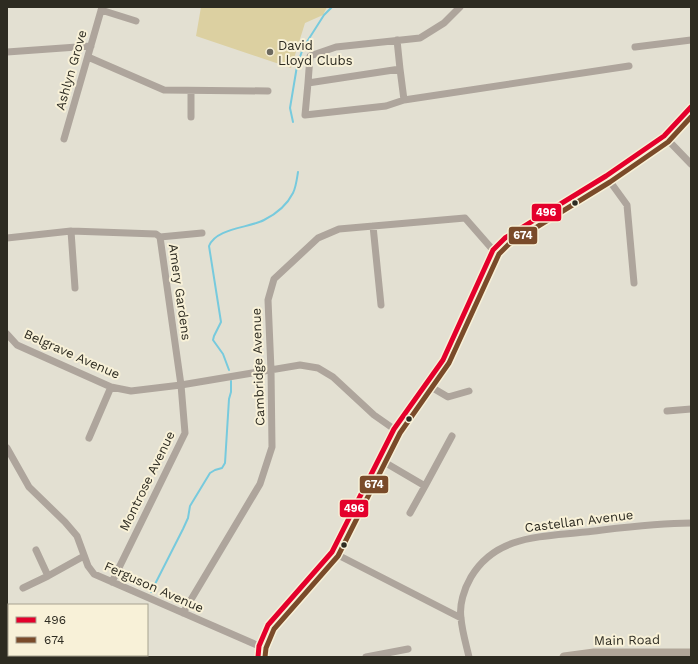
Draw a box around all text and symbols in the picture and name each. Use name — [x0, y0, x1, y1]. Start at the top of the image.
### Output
street label: Ashlyn Grove — [52, 28, 90, 112]
place label: David Lloyd Clubs — [278, 38, 353, 68]
marker: David Lloyd Clubs — [265, 47, 275, 57]
unlabelled marker — [570, 198, 580, 208]
line badge: 496 — [531, 203, 562, 222]
text: 496 — [536, 206, 557, 219]
line badge: 674 — [508, 226, 538, 245]
text: 674 — [513, 229, 533, 242]
street label: Amery Gardens — [166, 243, 194, 341]
street label: Cambridge Avenue — [248, 308, 268, 426]
street label: Belgrave Avenue — [22, 326, 122, 382]
unlabelled marker — [404, 414, 414, 424]
street label: Montrose Avenue — [116, 429, 178, 533]
line badge: 674 — [359, 475, 389, 494]
text: 674 — [364, 478, 384, 491]
line badge: 496 — [339, 499, 369, 518]
text: 496 — [344, 502, 365, 515]
street label: Castellan Avenue — [524, 507, 634, 535]
unlabelled marker — [339, 540, 349, 550]
street label: Ferguson Avenue — [102, 558, 206, 616]
legend — [8, 604, 148, 656]
text: 496 — [44, 613, 66, 627]
street label: Main Road — [594, 632, 660, 648]
text: 674 — [44, 633, 64, 647]

